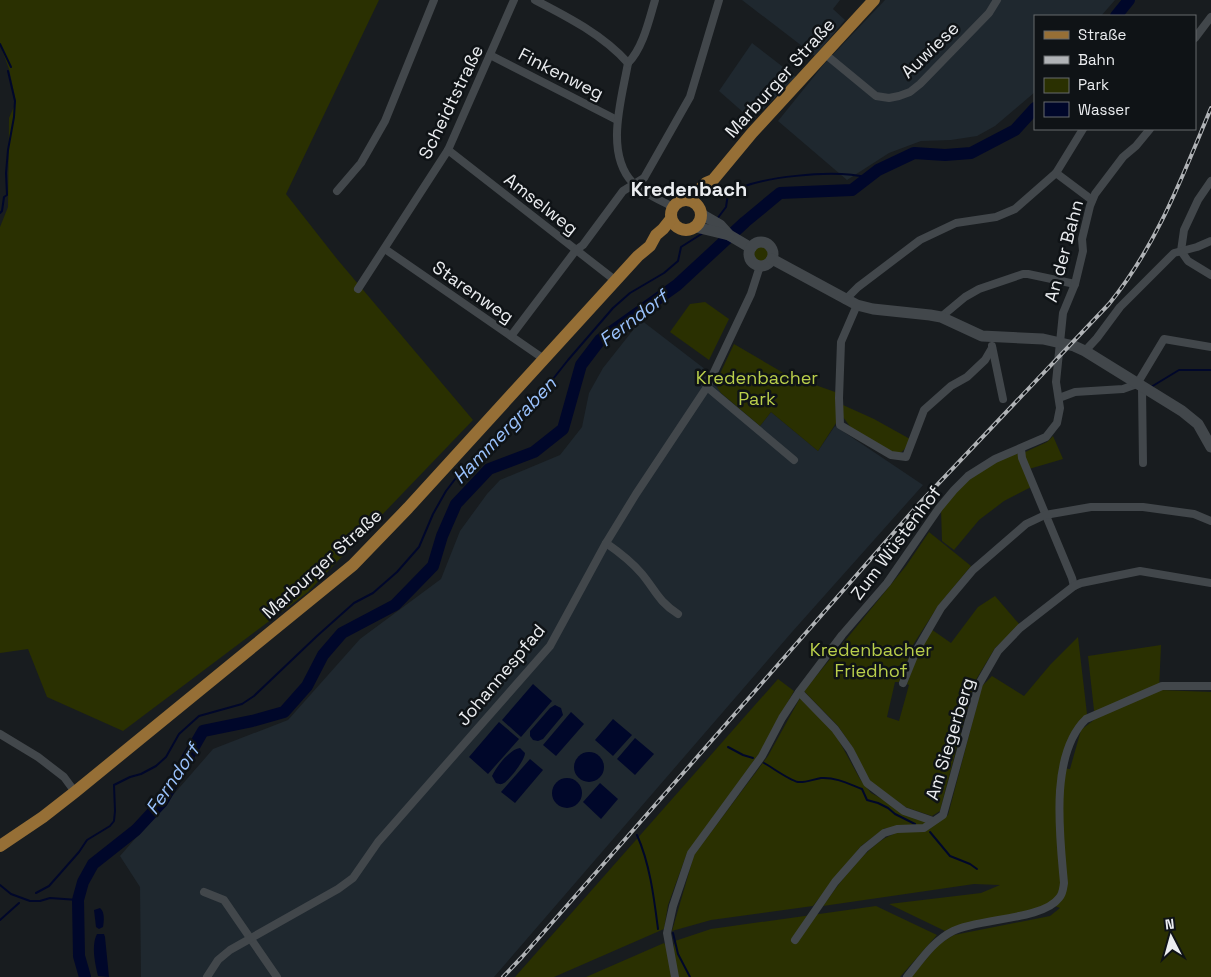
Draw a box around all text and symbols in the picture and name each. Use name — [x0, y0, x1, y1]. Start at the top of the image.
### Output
street label: Marburger Straße — [720, 13, 840, 142]
legend — [1034, 15, 1196, 130]
street label: Auwiese — [896, 16, 964, 83]
text: Straße — [1078, 25, 1127, 44]
street label: Scheidtstraße — [413, 41, 488, 163]
street label: Finkenweg — [515, 42, 608, 105]
text: Bahn — [1078, 50, 1115, 69]
text: Park — [1078, 75, 1109, 94]
text: Wasser — [1078, 100, 1130, 119]
street label: Amselweg — [500, 168, 583, 240]
district label: Kredenbach — [631, 176, 747, 202]
street label: An der Bahn — [1039, 197, 1088, 305]
street label: Starenweg — [428, 255, 518, 328]
water label: Ferndorf — [594, 283, 675, 352]
park label: Kredenbacher Park — [696, 366, 818, 410]
water label: Hammergraben — [447, 371, 562, 489]
street label: Zum Wüstenhof — [845, 481, 946, 604]
street label: Marburger Straße — [257, 504, 386, 624]
street label: Johannespfad — [451, 619, 550, 730]
park label: Kredenbacher Friedhof — [810, 638, 932, 682]
street label: Am Siegerberg — [920, 675, 979, 803]
water label: Ferndorf — [140, 737, 207, 819]
north arrow — [1146, 912, 1196, 962]
text: N — [1164, 915, 1175, 934]

